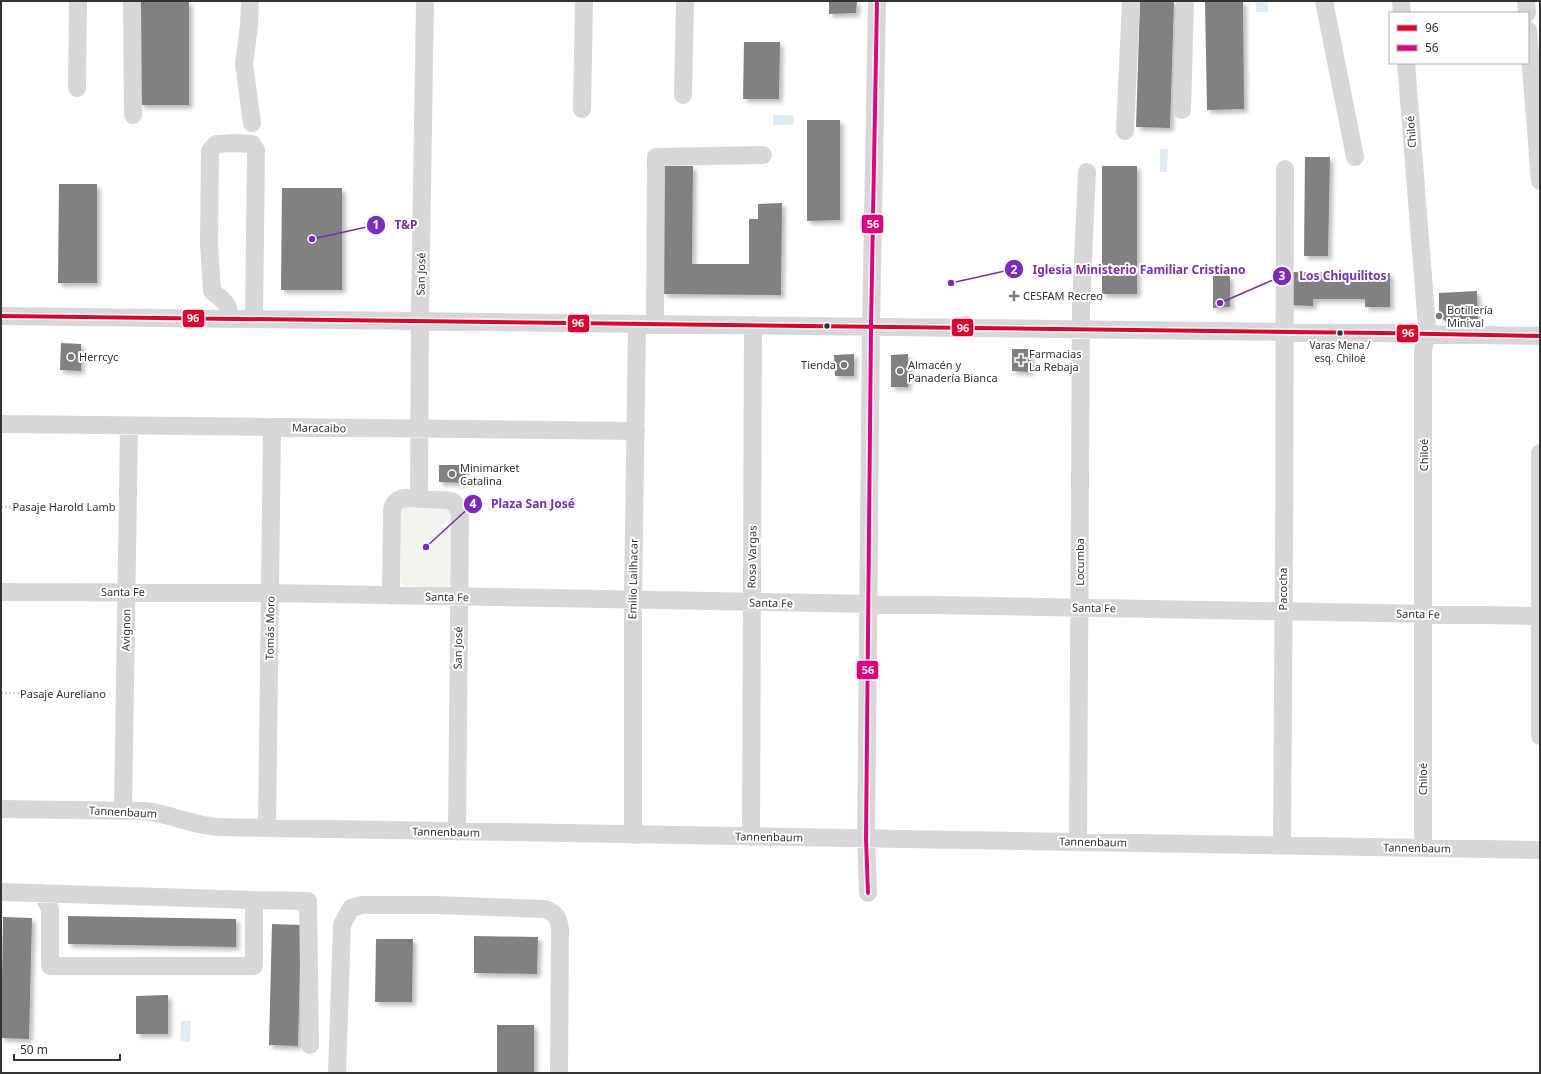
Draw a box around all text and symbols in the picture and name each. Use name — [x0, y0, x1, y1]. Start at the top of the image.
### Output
legend — [1389, 12, 1529, 64]
text: 96 — [1425, 19, 1439, 36]
text: 56 — [1425, 39, 1439, 56]
street label: Chiloé — [1402, 115, 1419, 149]
callout: T&P — [366, 213, 425, 237]
line badge: 56 — [861, 214, 884, 234]
text: 1 — [373, 216, 379, 233]
text: T&P — [394, 216, 418, 233]
text: 56 — [867, 216, 879, 231]
street label: San José — [413, 252, 428, 296]
callout: Iglesia Ministerio Familiar Cristiano — [1004, 257, 1254, 281]
text: 2 — [1011, 261, 1018, 278]
text: Iglesia Ministerio Familiar Cristiano — [1032, 261, 1246, 278]
callout: Los Chiquilitos — [1272, 264, 1395, 288]
text: 3 — [1279, 267, 1286, 284]
text: Los Chiquilitos — [1299, 267, 1387, 284]
place label: CESFAM Recreo — [1023, 288, 1103, 303]
marker: CESFAM Recreo — [1008, 290, 1020, 302]
place label: Botillería Minival — [1447, 302, 1493, 330]
line badge: 96 — [182, 309, 205, 328]
text: 96 — [187, 310, 199, 325]
marker: Botillería Minival — [1434, 311, 1444, 321]
line badge: 96 — [567, 314, 590, 333]
text: 96 — [572, 315, 584, 330]
line badge: 96 — [951, 318, 974, 337]
text: 96 — [957, 320, 969, 335]
unlabelled marker — [822, 321, 832, 331]
line badge: 96 — [1396, 324, 1419, 343]
text: 96 — [1402, 325, 1414, 340]
marker: Varas Mena / esq. Chiloé — [1335, 328, 1345, 338]
place label: Varas Mena / esq. Chiloé — [1309, 338, 1371, 365]
place label: Farmacias La Rebaja — [1029, 346, 1081, 374]
place label: Herrcyc — [79, 349, 118, 364]
marker: Herrcyc — [66, 352, 76, 362]
marker: Farmacias La Rebaja — [1016, 355, 1026, 365]
place label: Tienda — [801, 357, 836, 372]
place label: Almacén y Panadería Bianca — [908, 357, 998, 385]
marker: Tienda — [839, 360, 849, 370]
marker: Almacén y Panadería Bianca — [895, 366, 905, 376]
street label: Maracaibo — [292, 420, 347, 435]
street label: Chiloé — [1416, 439, 1431, 471]
place label: Minimarket Catalina — [460, 460, 520, 488]
marker: Minimarket Catalina — [447, 469, 457, 479]
callout: Plaza San José — [463, 492, 583, 516]
text: 4 — [470, 495, 477, 512]
text: Plaza San José — [491, 495, 575, 512]
street label: Pasaje Harold Lamb — [13, 499, 116, 514]
street label: Rosa Vargas — [743, 525, 760, 589]
street label: Emilio Lailhacar — [624, 538, 641, 620]
street label: Locumba — [1072, 538, 1087, 586]
street label: Pacocha — [1275, 567, 1290, 611]
street label: Santa Fe — [101, 584, 145, 599]
street label: Santa Fe — [425, 589, 469, 604]
street label: Tomás Moro — [261, 595, 278, 660]
street label: Santa Fe — [749, 595, 793, 610]
street label: Santa Fe — [1072, 600, 1116, 615]
street label: Santa Fe — [1396, 606, 1440, 621]
street label: Avignon — [118, 609, 133, 651]
street label: San José — [450, 626, 465, 670]
line badge: 56 — [856, 660, 879, 680]
text: 56 — [862, 662, 874, 677]
street label: Pasaje Aureliano — [20, 686, 106, 701]
street label: Chiloé — [1415, 763, 1430, 795]
street label: Tannenbaum — [89, 802, 157, 821]
street label: Tannenbaum — [412, 823, 480, 840]
street label: Tannenbaum — [735, 828, 803, 845]
street label: Tannenbaum — [1059, 833, 1127, 850]
street label: Tannenbaum — [1383, 839, 1451, 856]
scale bar — [14, 1036, 120, 1062]
text: 50 m — [20, 1041, 48, 1058]

